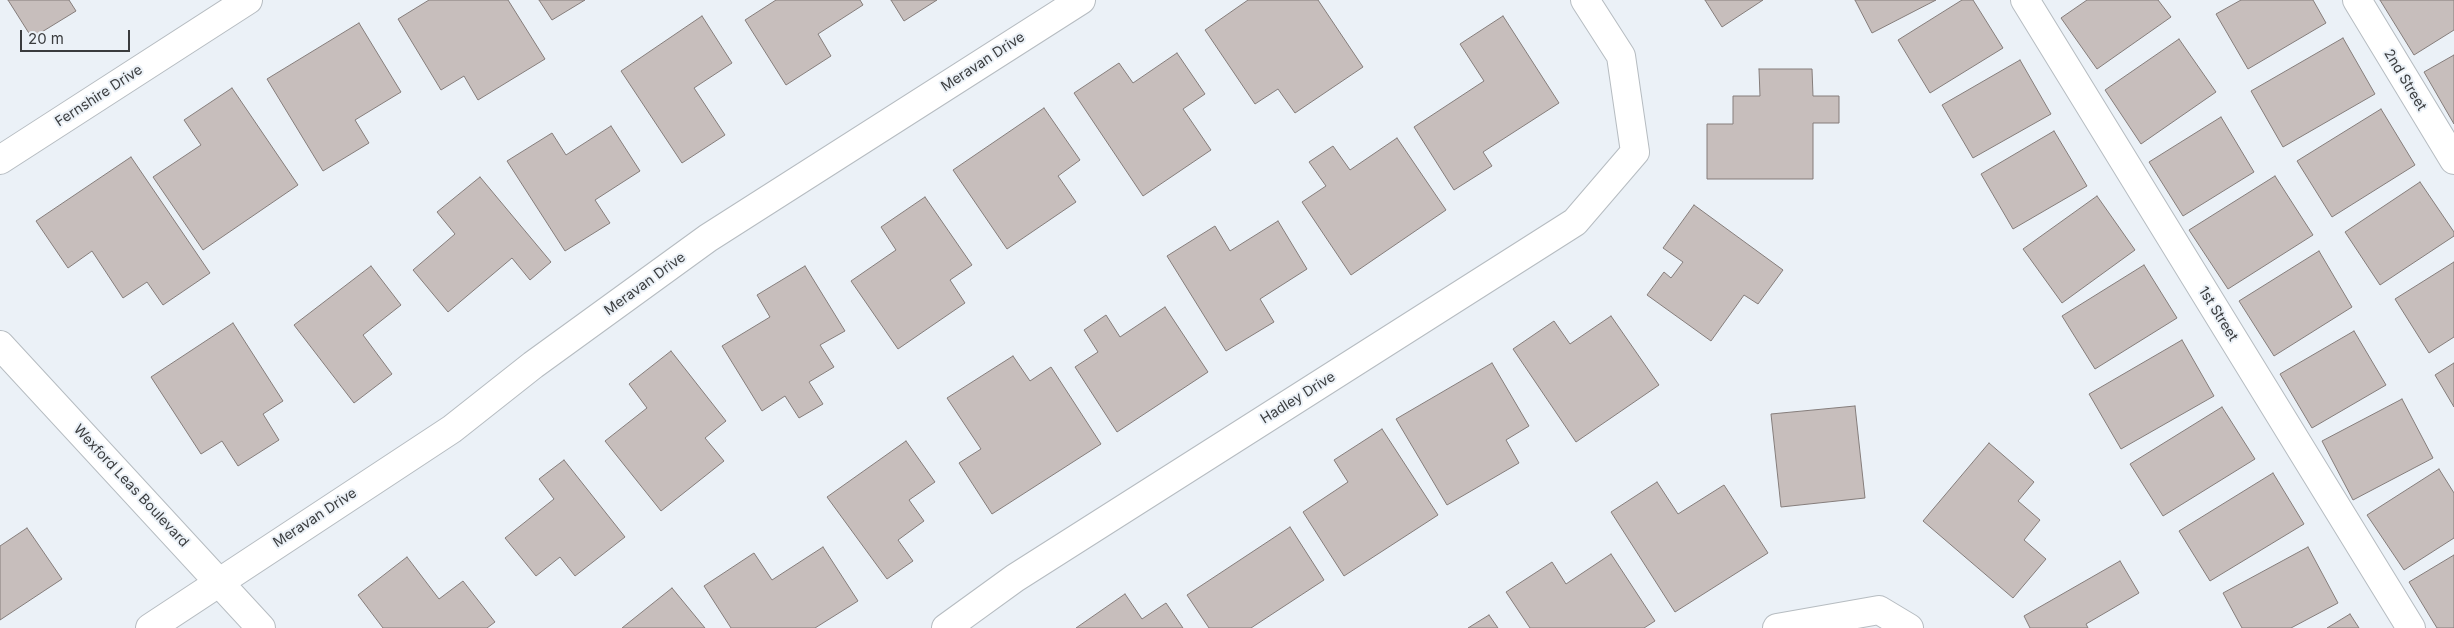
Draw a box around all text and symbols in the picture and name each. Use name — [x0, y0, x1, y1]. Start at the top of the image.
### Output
scale bar — [22, 20, 132, 52]
text: 20 m — [28, 29, 64, 48]
street label: Meravan Drive — [938, 29, 1028, 95]
street label: 2nd Street — [2380, 46, 2430, 114]
street label: Fernshire Drive — [52, 62, 146, 130]
street label: Meravan Drive — [601, 249, 689, 319]
street label: 1st Street — [2195, 284, 2241, 344]
street label: Hadley Drive — [1258, 368, 1338, 428]
street label: Wexford Leas Boulevard — [70, 421, 192, 551]
street label: Meravan Drive — [270, 485, 360, 551]

